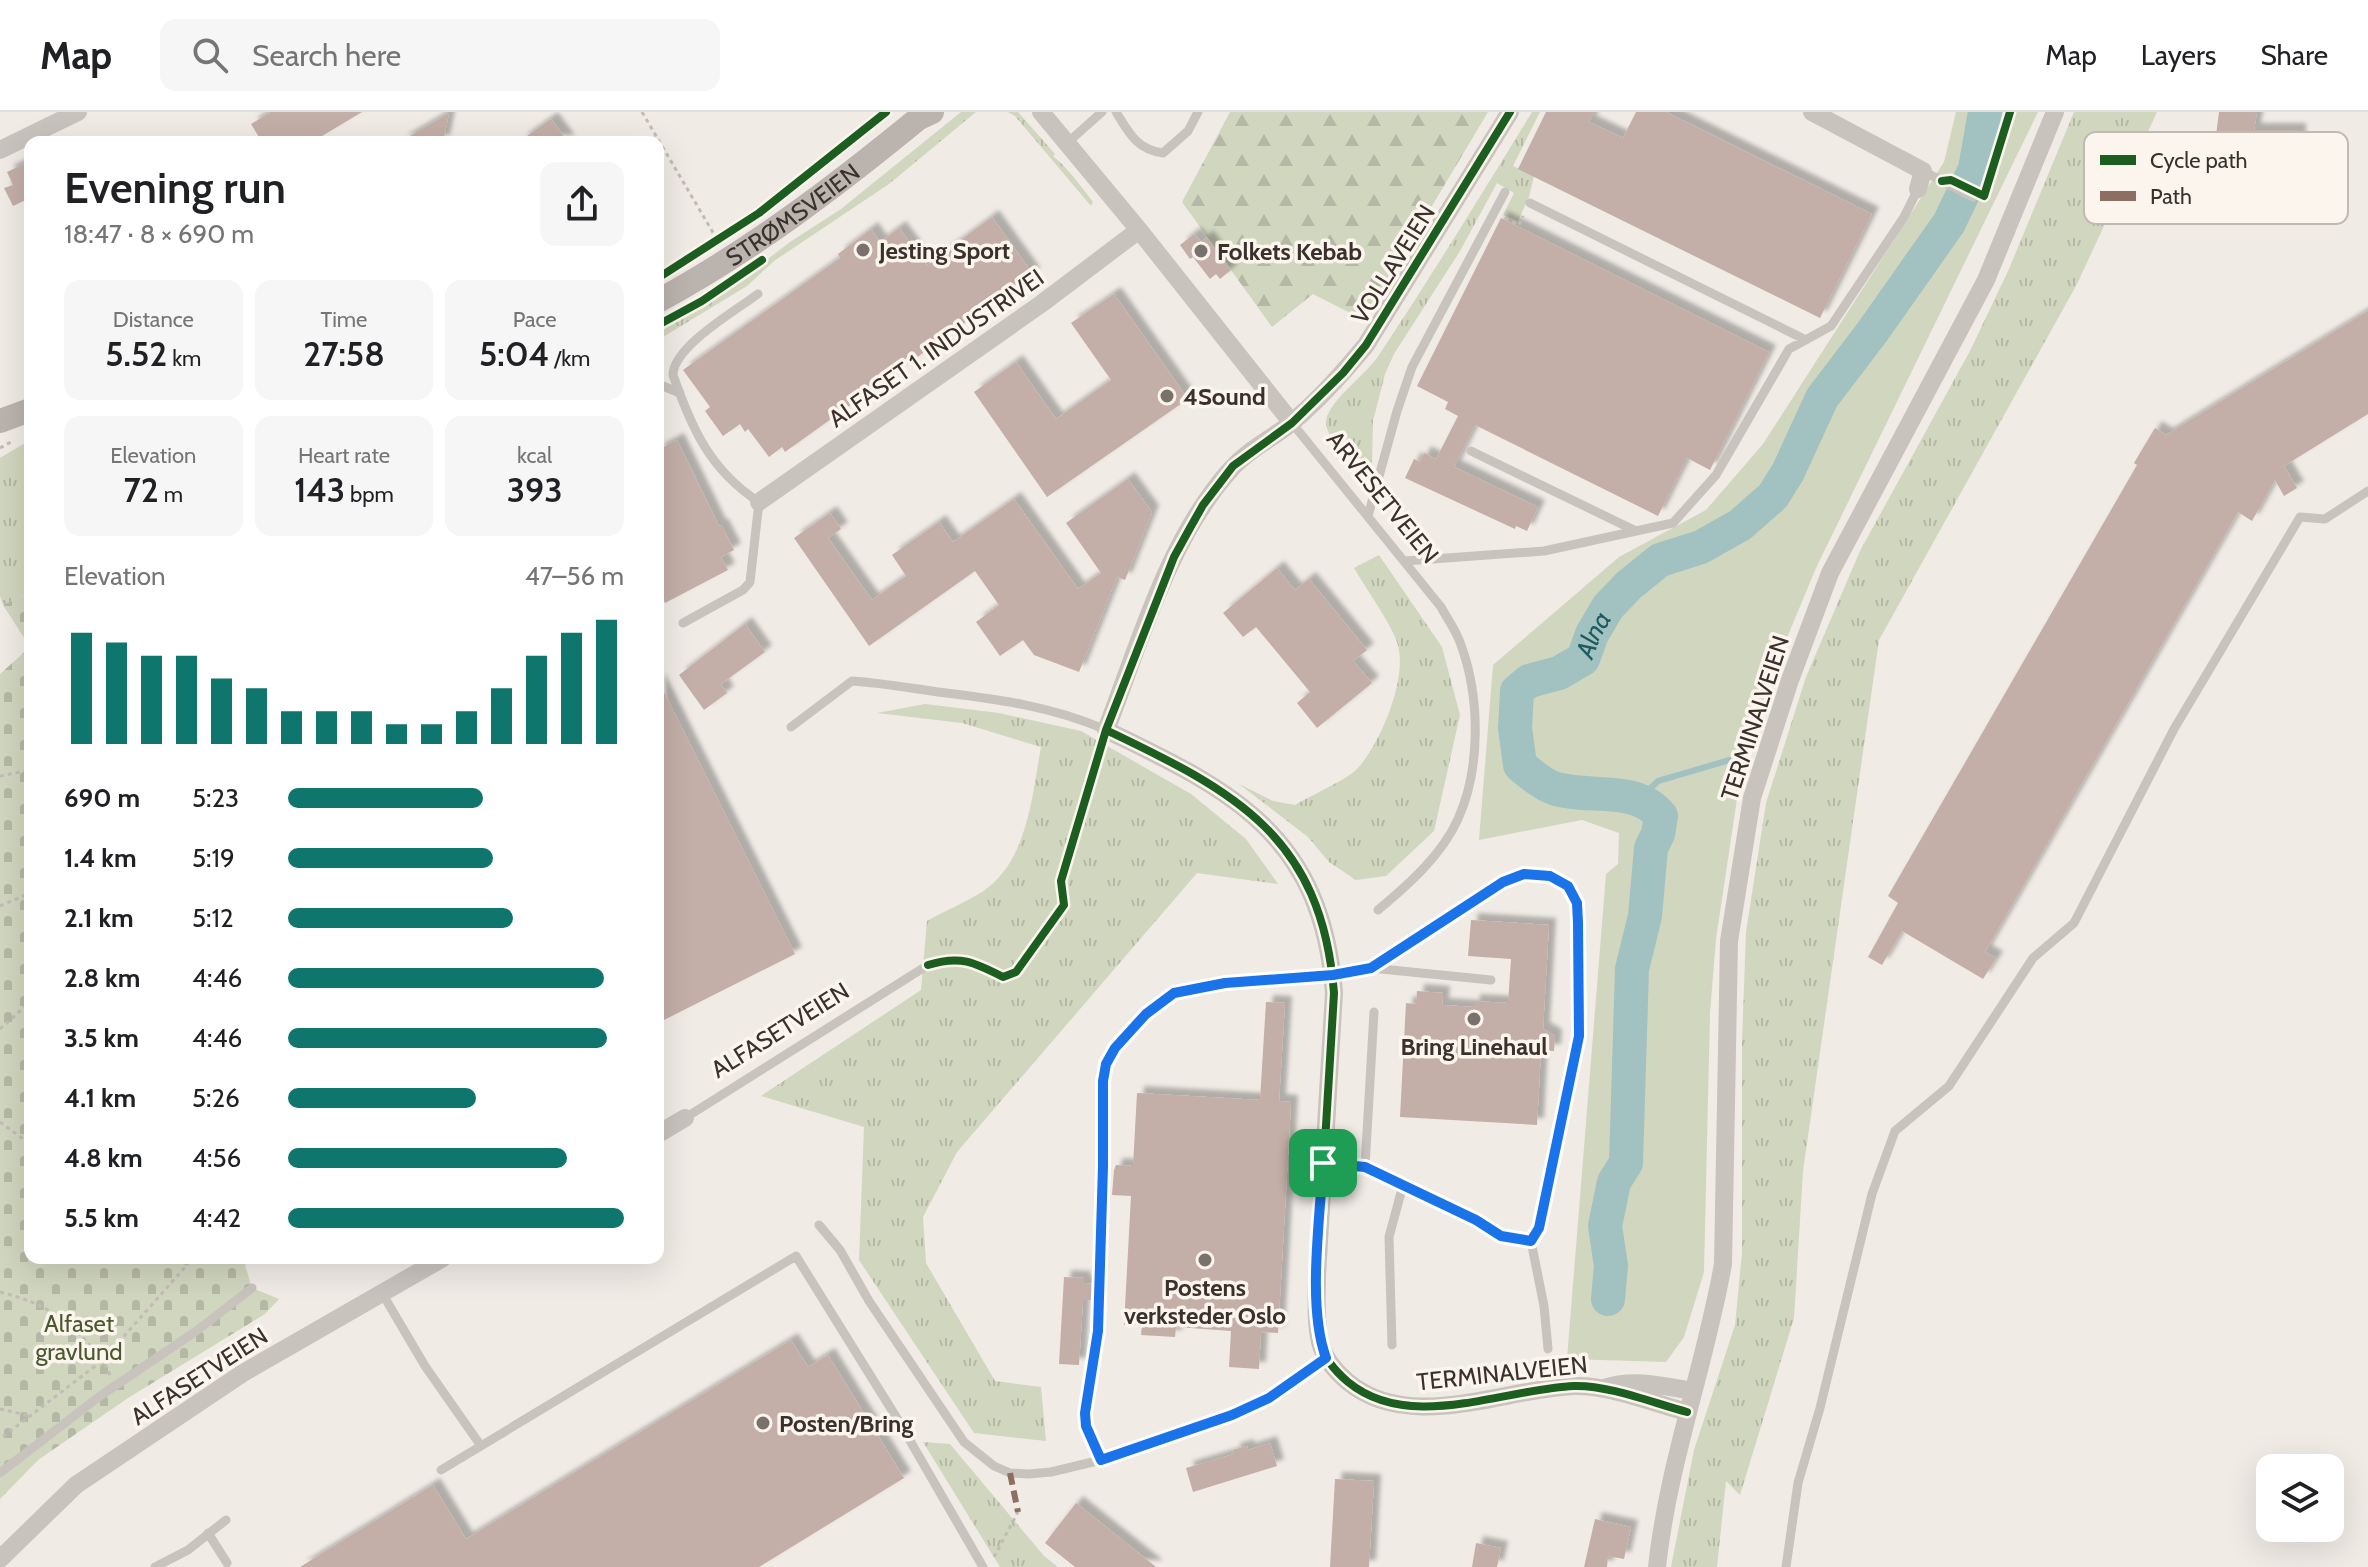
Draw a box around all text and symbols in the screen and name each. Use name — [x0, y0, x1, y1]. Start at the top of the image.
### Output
search box — [160, 19, 720, 91]
text: Map — [40, 32, 112, 79]
icon: search — [188, 33, 232, 77]
text: Search here — [252, 37, 401, 74]
text: Map — [2045, 38, 2097, 72]
text: Layers — [2141, 38, 2216, 72]
text: Share — [2260, 38, 2328, 72]
legend — [2084, 132, 2348, 224]
text: Cycle path — [2150, 147, 2248, 174]
street label: STRØMSVEIEN — [720, 157, 865, 272]
text: Evening run — [64, 161, 286, 214]
button: share — [540, 162, 624, 246]
text: Path — [2150, 183, 2192, 210]
street label: VOLLAVEIEN — [1345, 199, 1441, 329]
text: 18:47 · 8 × 690 m — [64, 218, 254, 250]
place label: Jesting Sport — [878, 236, 1010, 265]
place label: Folkets Kebab — [1217, 237, 1362, 266]
marker: Jesting Sport — [854, 241, 872, 259]
marker: Folkets Kebab — [1192, 242, 1210, 260]
street label: ALFASET 1. INDUSTRIVEI — [823, 263, 1049, 433]
text: Distance — [113, 306, 194, 333]
text: Time — [321, 306, 367, 333]
text: Pace — [513, 306, 557, 333]
text: 5.52 — [105, 333, 167, 375]
text: 27:58 — [303, 333, 385, 375]
text: 5:04 — [479, 333, 549, 375]
text: km — [167, 345, 201, 372]
text: /km — [549, 345, 590, 372]
place label: 4Sound — [1183, 382, 1266, 411]
marker: 4Sound — [1158, 387, 1176, 405]
street label: ARVESETVEIEN — [1321, 425, 1445, 569]
text: Elevation — [110, 442, 196, 469]
text: Heart rate — [298, 442, 390, 469]
text: kcal — [517, 442, 552, 469]
text: 72 — [124, 469, 159, 511]
text: 143 — [294, 469, 345, 511]
text: 393 — [507, 469, 563, 511]
text: m — [159, 481, 183, 508]
text: bpm — [345, 481, 394, 508]
text: Elevation — [64, 560, 166, 592]
text: 47–56 m — [525, 560, 624, 592]
water label: Alna — [1568, 605, 1618, 663]
street label: TERMINALVEIEN — [1715, 632, 1795, 804]
text: 690 m — [64, 782, 140, 814]
text: 5:23 — [192, 782, 239, 814]
text: 1.4 km — [64, 842, 137, 874]
text: 5:19 — [192, 842, 235, 874]
text: 2.1 km — [64, 902, 134, 934]
text: 5:12 — [192, 902, 234, 934]
text: 2.8 km — [64, 962, 140, 994]
text: 4:46 — [192, 962, 242, 994]
street label: ALFASETVEIEN — [706, 976, 854, 1084]
marker: Bring Linehaul — [1465, 1010, 1483, 1028]
text: 3.5 km — [64, 1022, 139, 1054]
text: 4:46 — [192, 1022, 242, 1054]
place label: Bring Linehaul — [1400, 1032, 1548, 1061]
text: 4.1 km — [64, 1082, 136, 1114]
text: 5:26 — [192, 1082, 240, 1114]
pin — [1289, 1129, 1357, 1197]
icon: arrive — [1301, 1141, 1345, 1185]
text: 4.8 km — [64, 1142, 143, 1174]
text: 4:56 — [192, 1142, 241, 1174]
text: 5.5 km — [64, 1202, 139, 1234]
text: 4:42 — [192, 1202, 241, 1234]
marker: Postens verksteder Oslo — [1196, 1251, 1214, 1269]
place label: Postens verksteder Oslo — [1124, 1273, 1286, 1330]
park label: Alfaset gravlund — [35, 1309, 123, 1366]
street label: ALFASETVEIEN — [125, 1321, 273, 1431]
street label: TERMINALVEIEN — [1415, 1350, 1589, 1396]
place label: Posten/Bring — [779, 1409, 913, 1438]
marker: Posten/Bring — [754, 1414, 772, 1432]
map controls — [2256, 1454, 2344, 1542]
button: layers — [2256, 1454, 2344, 1542]

